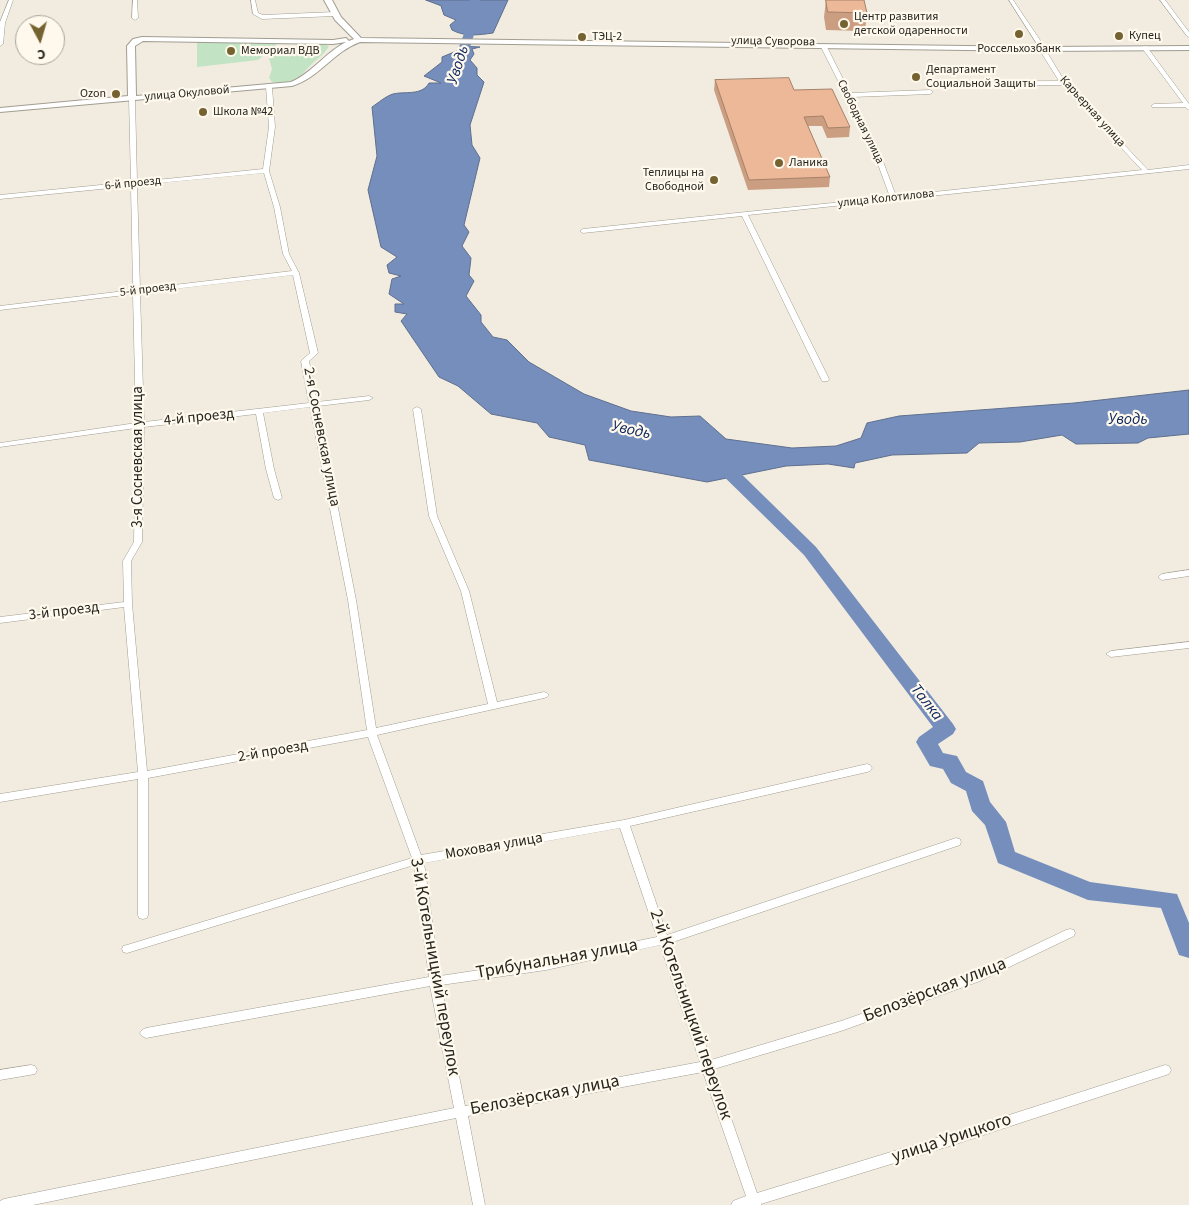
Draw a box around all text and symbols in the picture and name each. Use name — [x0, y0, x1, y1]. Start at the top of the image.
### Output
place label: Центр развития детской одаренности — [854, 10, 968, 38]
north arrow — [15, 15, 65, 65]
marker: Центр развития детской одаренности — [838, 18, 850, 30]
marker: Россельхозбанк — [1013, 28, 1025, 40]
place label: Купец — [1129, 29, 1161, 43]
place label: ТЭЦ-2 — [592, 30, 622, 44]
marker: Купец — [1113, 30, 1125, 42]
marker: ТЭЦ-2 — [576, 31, 588, 43]
street label: улица Суворова — [731, 34, 815, 50]
place label: Россельхозбанк — [977, 42, 1061, 56]
water label: Уводь — [444, 43, 474, 87]
text: С — [36, 44, 47, 64]
place label: Мемориал ВДВ — [241, 44, 320, 58]
marker: Мемориал ВДВ — [225, 45, 237, 57]
place label: Департамент Социальной Защиты — [926, 63, 1036, 91]
marker: Департамент Социальной Защиты — [910, 71, 922, 83]
street label: Карьерная улица — [1056, 73, 1128, 151]
street label: Свободная улица — [833, 78, 887, 166]
street label: улица Окуловой — [144, 83, 230, 105]
place label: Ozon — [80, 87, 106, 101]
marker: Ozon — [110, 88, 122, 100]
place label: Школа №42 — [213, 105, 273, 119]
marker: Школа №42 — [197, 106, 209, 118]
place label: Ланика — [789, 156, 828, 170]
marker: Ланика — [773, 157, 785, 169]
place label: Теплицы на Свободной — [643, 166, 704, 194]
street label: 6-й проезд — [104, 174, 162, 194]
marker: Теплицы на Свободной — [708, 174, 720, 186]
street label: улица Колотилова — [837, 187, 935, 211]
street label: 5-й проезд — [119, 279, 177, 301]
street label: 2-я Сосневская улица — [299, 366, 343, 508]
street label: 3-я Сосневская улица — [130, 386, 148, 528]
street label: 4-й проезд — [163, 405, 235, 431]
water label: Уводь — [1108, 410, 1148, 430]
water label: Уводь — [610, 418, 652, 444]
street label: 3-й проезд — [28, 599, 100, 625]
water label: Талка — [906, 681, 946, 725]
street label: 2-й проезд — [237, 737, 309, 767]
street label: Моховая улица — [444, 830, 544, 864]
street label: 3-й Котельницкий переулок — [404, 856, 464, 1078]
street label: 2-й Котельницкий переулок — [644, 907, 736, 1123]
street label: Трибунальная улица — [474, 935, 640, 985]
street label: Белозёрская улица — [860, 954, 1010, 1028]
street label: Белозёрская улица — [469, 1071, 621, 1121]
street label: улица Урицкого — [889, 1110, 1015, 1168]

